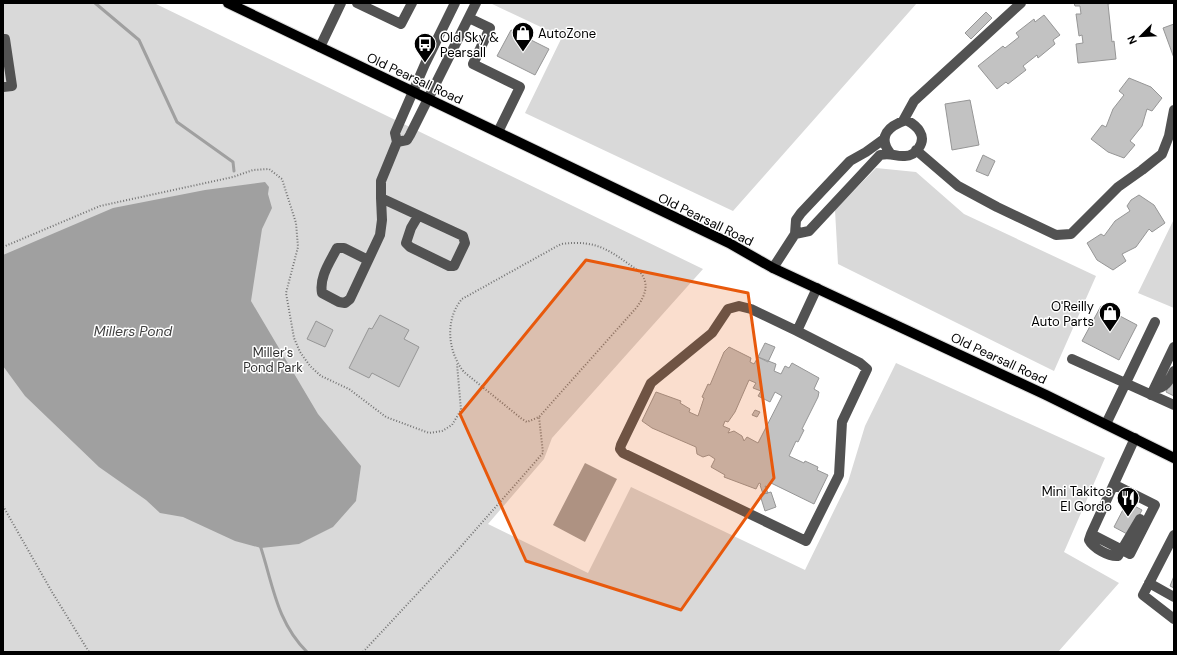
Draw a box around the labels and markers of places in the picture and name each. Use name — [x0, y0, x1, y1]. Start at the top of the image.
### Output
shop icon: AutoZone — [510, 20, 536, 53]
place label: AutoZone — [538, 25, 596, 42]
place label: Old Sky & Pearsall — [440, 29, 499, 61]
bus stop icon: Old Sky & Pearsall — [412, 31, 438, 64]
place label: O'Reilly Auto Parts — [1031, 298, 1094, 330]
shop icon: O'Reilly Auto Parts — [1097, 300, 1123, 333]
place label: Mini Takitos El Gordo — [1042, 483, 1112, 515]
restaurant icon: Mini Takitos El Gordo — [1115, 485, 1141, 518]

